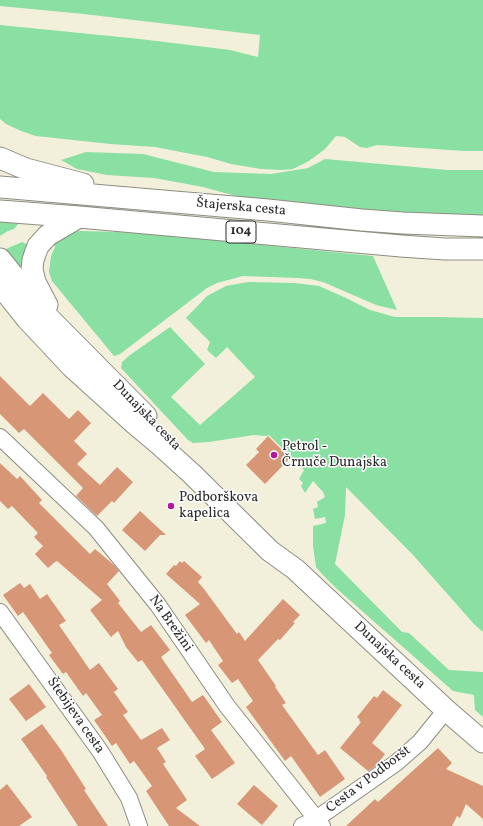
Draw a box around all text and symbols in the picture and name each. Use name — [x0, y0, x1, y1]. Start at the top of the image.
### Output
street label: Štajerska cesta — [195, 196, 287, 220]
road number: 104 — [226, 221, 256, 243]
street label: Dunajska cesta — [108, 377, 184, 455]
place label: Petrol - Črnuče Dunajska — [282, 439, 387, 472]
marker: Petrol - Črnuče Dunajska — [269, 450, 279, 460]
place label: Podborškova kapelica — [179, 490, 258, 522]
marker: Podborškova kapelica — [166, 501, 176, 511]
street label: Na Brežini — [144, 592, 196, 656]
street label: Dunajska cesta — [350, 619, 428, 693]
street label: Štebijeva cesta — [43, 675, 107, 757]
street label: Cesta v Podboršt — [323, 743, 415, 817]

